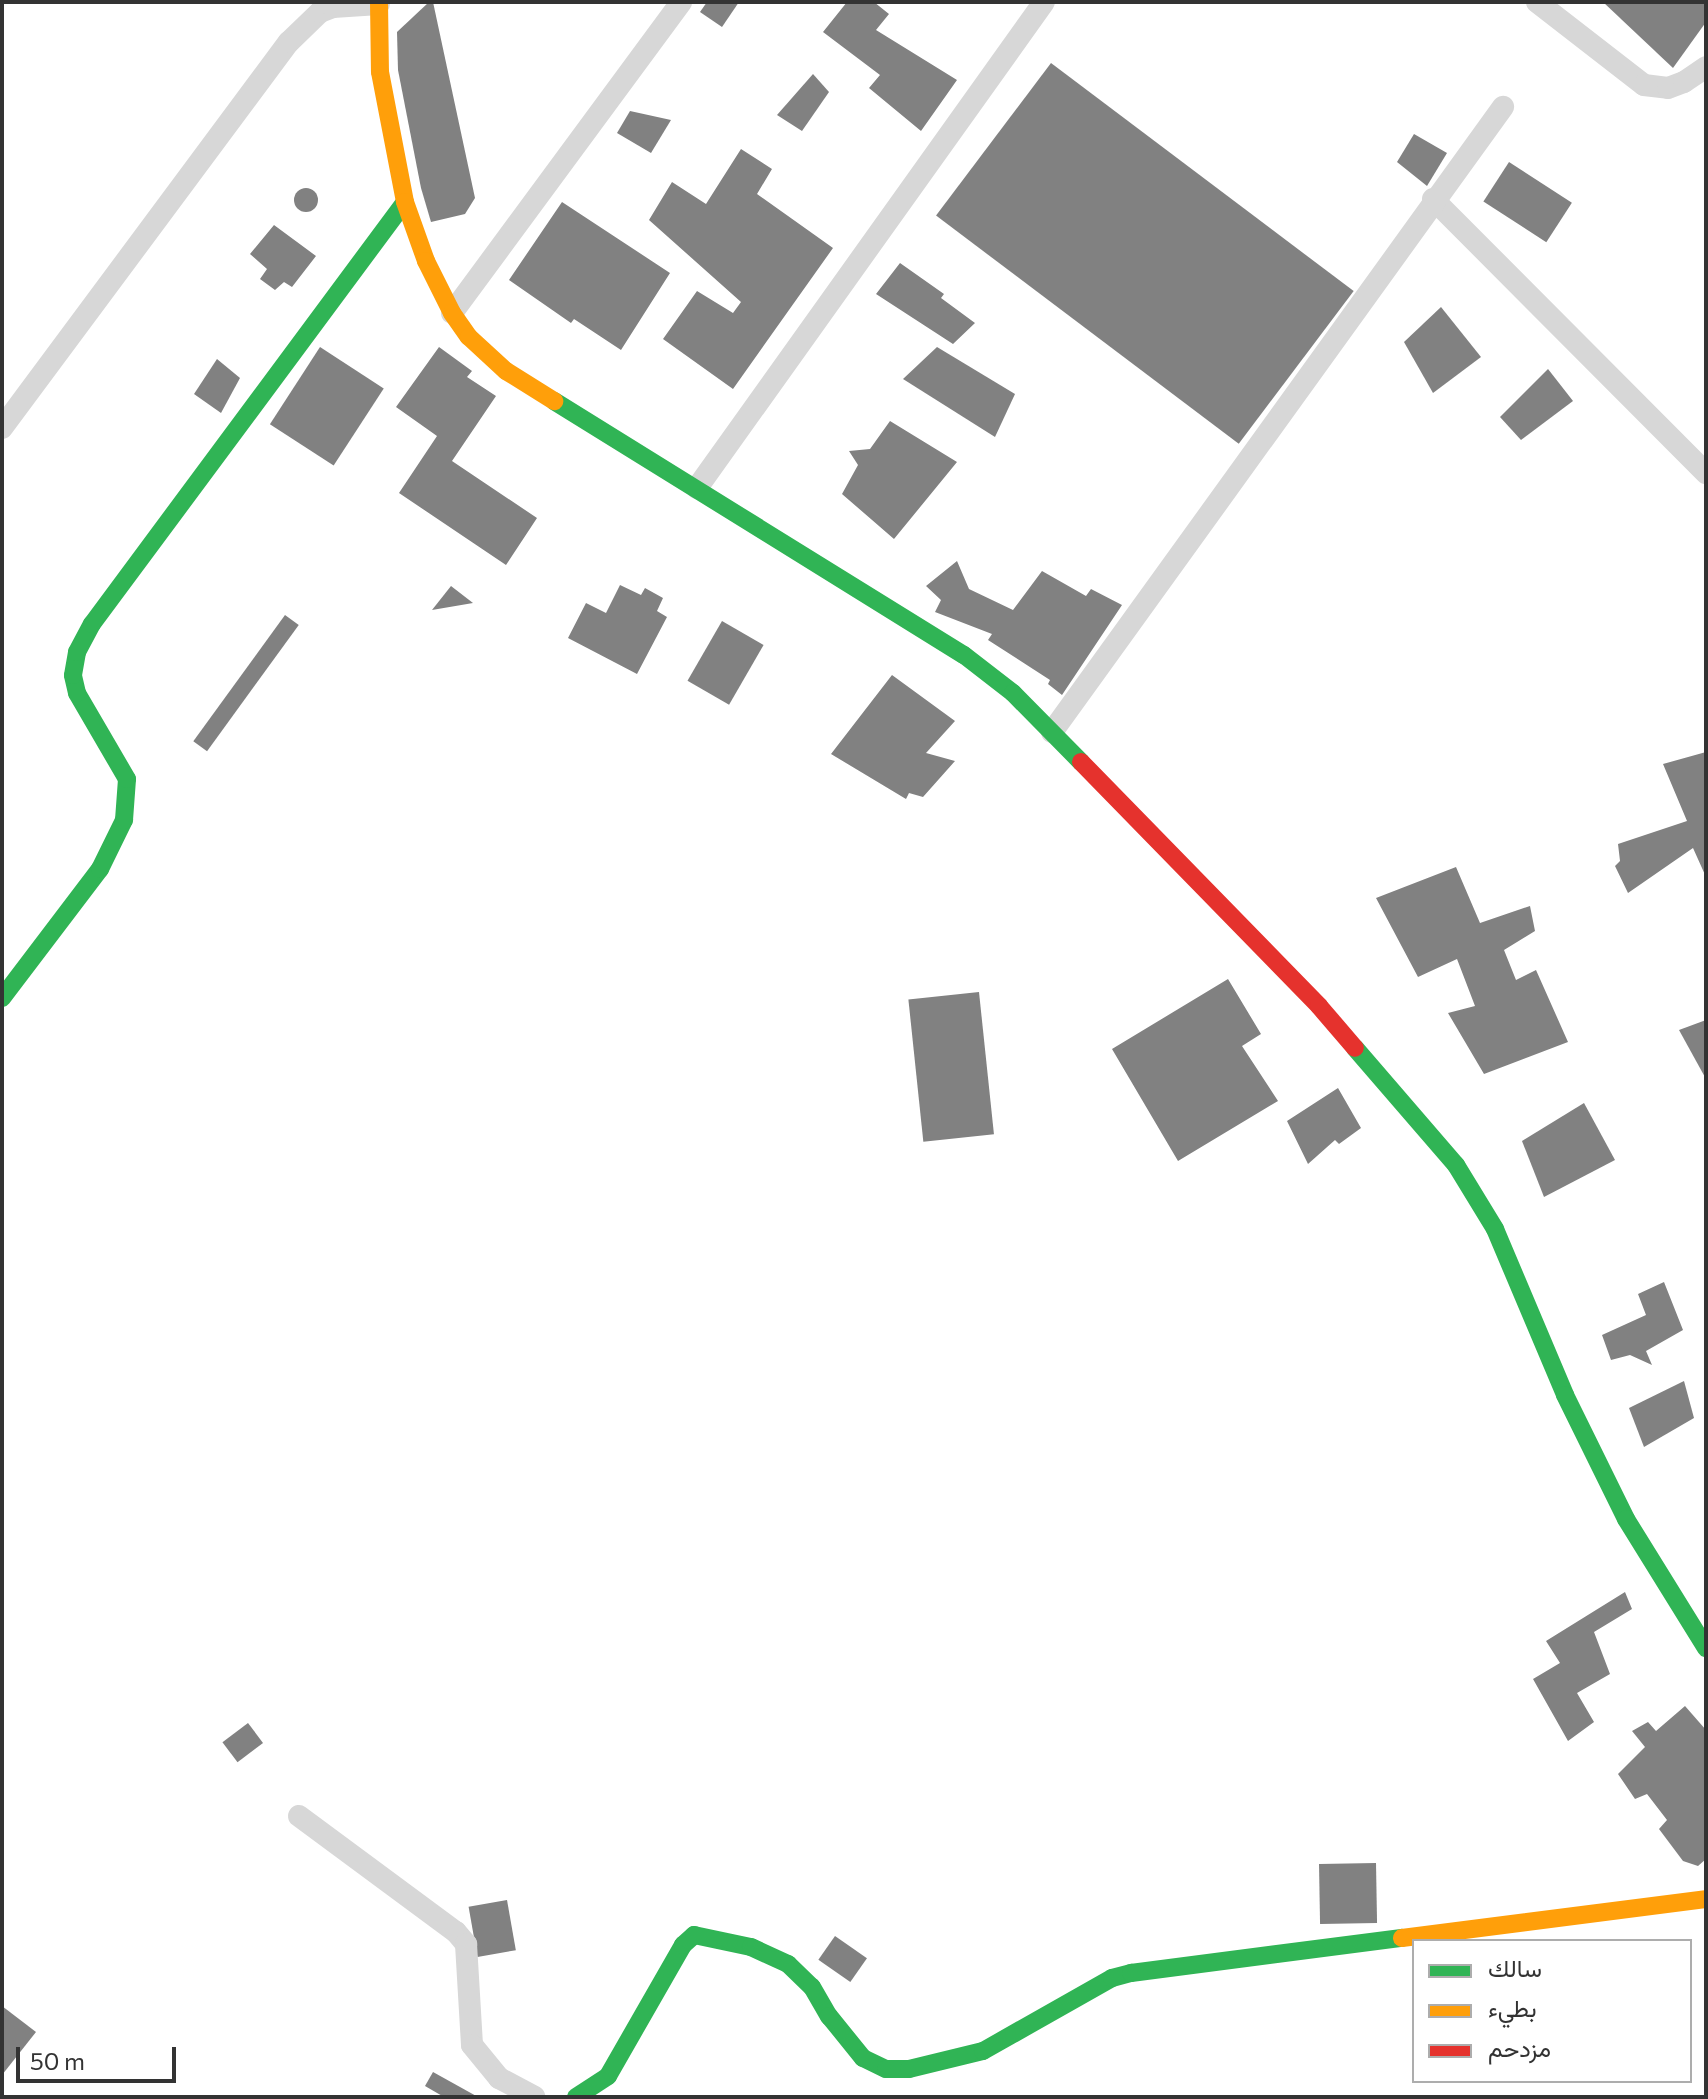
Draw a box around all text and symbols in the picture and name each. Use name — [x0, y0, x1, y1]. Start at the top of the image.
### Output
legend — [1412, 1939, 1692, 2083]
text: سالك — [1488, 1953, 1542, 1982]
text: بطيء — [1488, 1993, 1537, 2022]
scale bar — [20, 2031, 180, 2081]
text: مزدحم — [1488, 2033, 1551, 2062]
text: 50 m — [30, 2046, 85, 2075]

